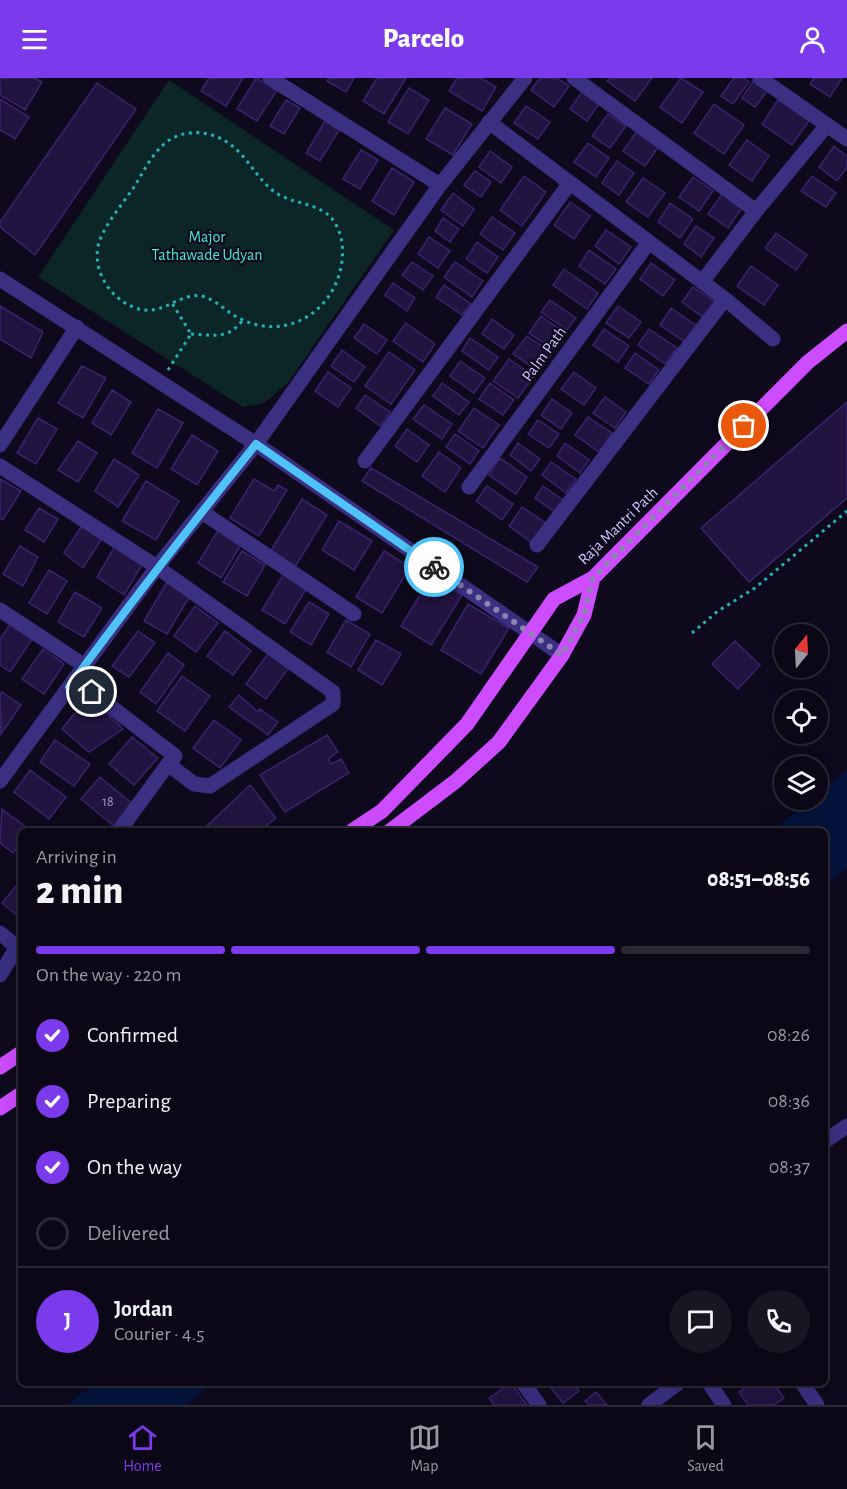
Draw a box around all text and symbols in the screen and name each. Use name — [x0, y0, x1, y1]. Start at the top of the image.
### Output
icon: menu — [18, 23, 51, 56]
icon: person — [796, 23, 829, 56]
text: Parcelo — [383, 25, 464, 52]
park label: Major Tathawade Udyan — [152, 229, 262, 264]
street label: Palm Path — [519, 324, 569, 384]
pin — [718, 400, 769, 451]
icon: bag — [727, 409, 760, 442]
street label: Raja Mantri Path — [575, 484, 662, 568]
courier — [404, 537, 464, 597]
icon: bike — [418, 551, 451, 584]
north arrow — [774, 624, 828, 678]
map controls — [774, 624, 828, 810]
pin — [66, 666, 117, 717]
icon: home — [75, 675, 108, 708]
button: locate — [774, 690, 828, 744]
button: layers — [774, 756, 828, 810]
house number: 18 — [102, 795, 114, 809]
text: Arriving in — [36, 847, 117, 867]
text: 08:51–08:56 — [707, 868, 810, 890]
text: 2 min — [36, 872, 123, 911]
text: On the way · 220 m — [36, 965, 182, 985]
icon: check — [36, 1019, 69, 1052]
text: Confirmed — [87, 1024, 178, 1046]
text: 08:26 — [767, 1025, 810, 1045]
icon: check — [36, 1085, 69, 1118]
text: Preparing — [87, 1090, 171, 1112]
text: 08:36 — [768, 1091, 810, 1111]
icon: check — [36, 1151, 69, 1184]
text: On the way — [87, 1156, 182, 1178]
text: 08:37 — [769, 1157, 810, 1177]
text: Delivered — [87, 1222, 170, 1244]
button: chat — [669, 1290, 732, 1353]
button: phone — [747, 1290, 810, 1353]
text: Jordan — [114, 1298, 173, 1320]
text: J — [64, 1310, 71, 1332]
text: Courier · 4.5 — [114, 1324, 205, 1344]
tab: Home — [123, 1421, 162, 1476]
tab: Map — [408, 1421, 441, 1476]
tab: Saved — [687, 1421, 724, 1476]

